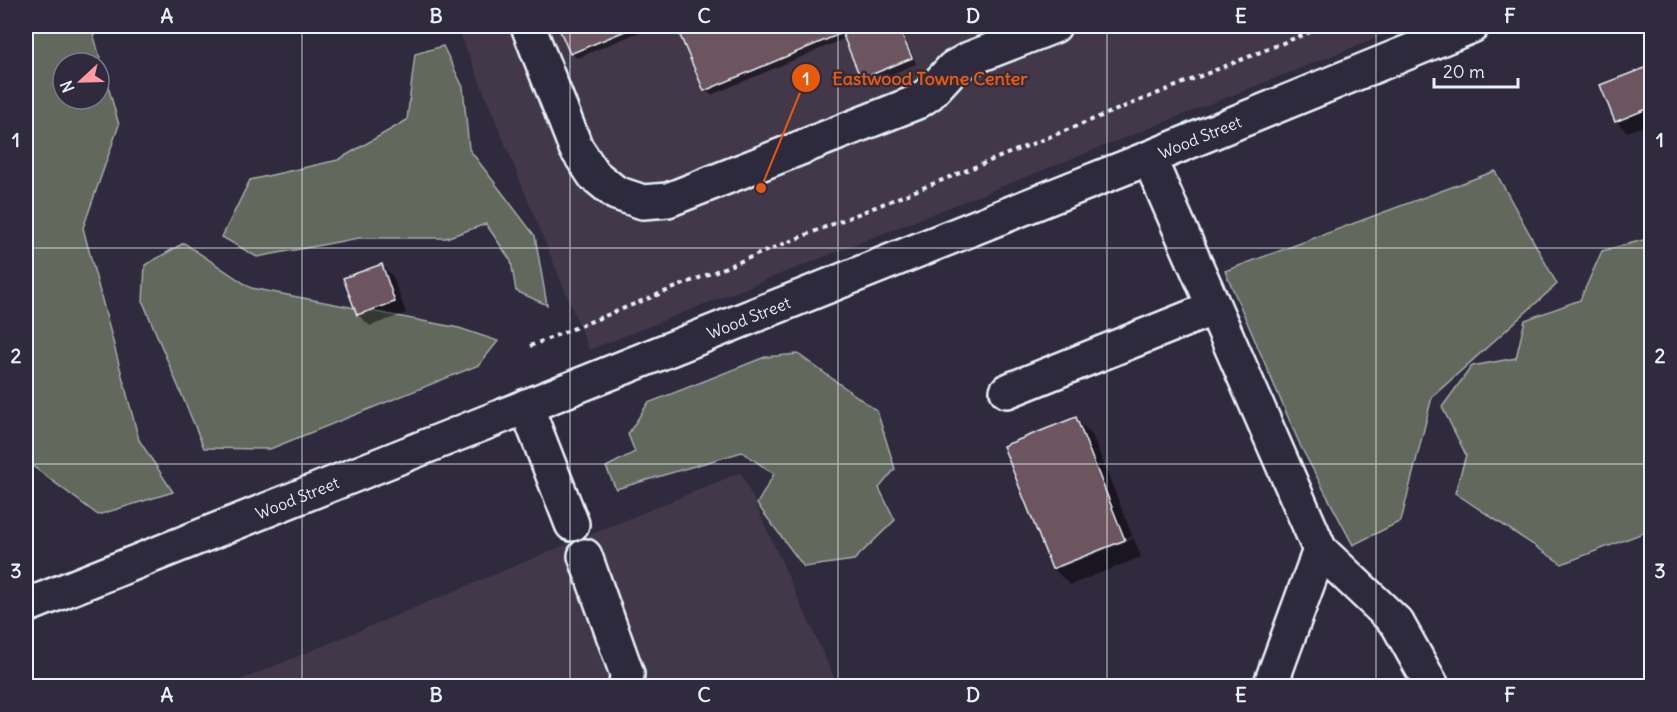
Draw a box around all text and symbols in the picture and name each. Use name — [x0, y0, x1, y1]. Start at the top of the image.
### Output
text: A — [161, 3, 174, 28]
text: B — [429, 3, 443, 28]
text: C — [697, 3, 711, 28]
text: D — [966, 3, 980, 28]
text: E — [1235, 3, 1247, 28]
text: F — [1504, 3, 1516, 28]
north arrow — [51, 51, 111, 111]
scale bar — [1434, 51, 1518, 89]
callout: Eastwood Towne Center — [791, 60, 1040, 96]
text: 20 m — [1443, 60, 1485, 83]
text: 1 — [802, 67, 810, 90]
text: Eastwood Towne Center — [832, 67, 1028, 90]
text: N — [56, 78, 78, 95]
street label: Wood Street — [1155, 111, 1245, 163]
text: 1 — [12, 127, 20, 152]
text: 1 — [1656, 127, 1664, 152]
street label: Wood Street — [704, 292, 794, 343]
text: 2 — [11, 343, 22, 368]
text: 2 — [1655, 343, 1666, 368]
street label: Wood Street — [253, 472, 342, 523]
text: 3 — [10, 558, 22, 583]
text: 3 — [1654, 558, 1666, 583]
text: A — [161, 682, 174, 707]
text: B — [429, 682, 443, 707]
text: C — [697, 682, 711, 707]
text: D — [966, 682, 980, 707]
text: E — [1235, 682, 1247, 707]
text: F — [1504, 682, 1516, 707]

